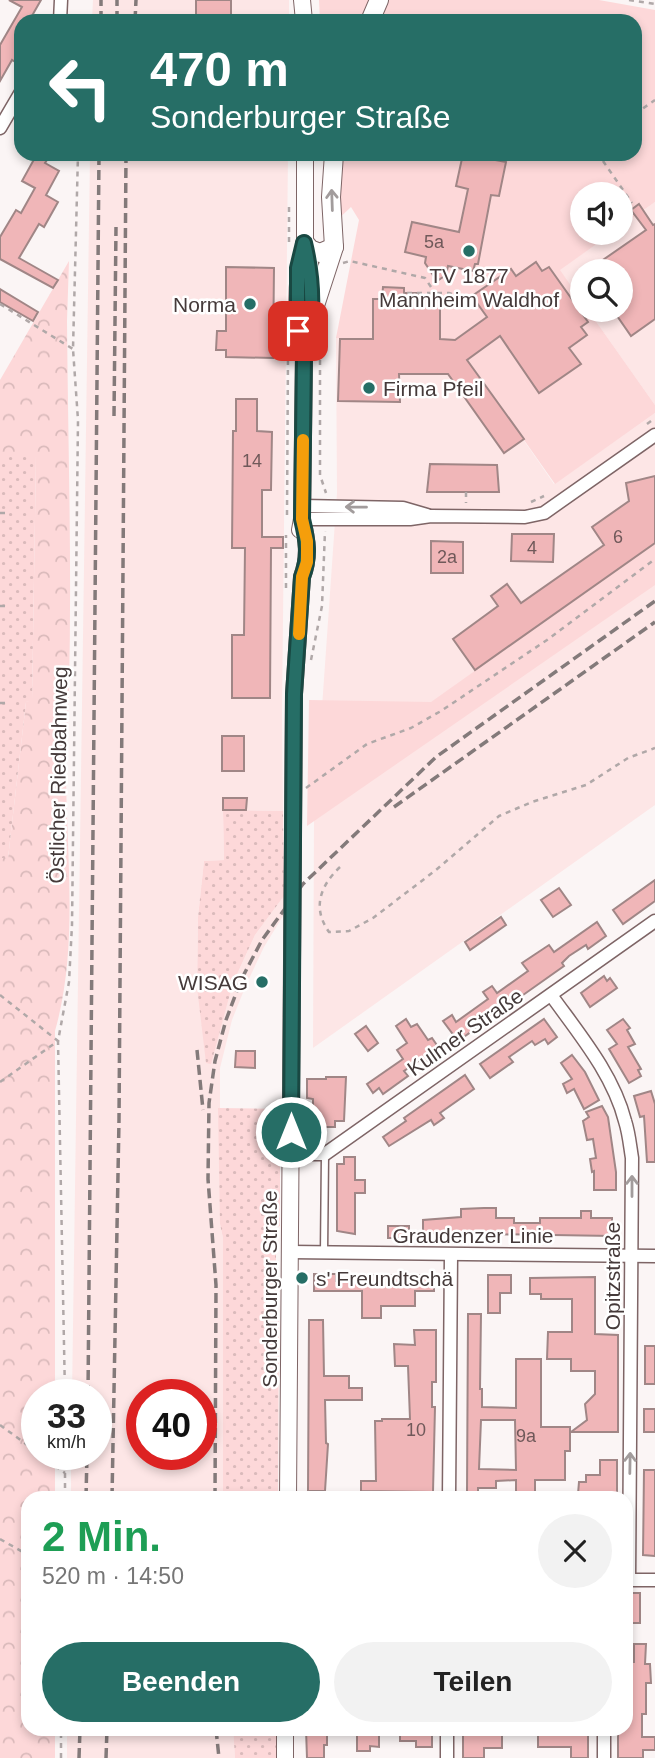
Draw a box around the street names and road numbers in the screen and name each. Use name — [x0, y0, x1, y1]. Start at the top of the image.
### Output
street label: Östlicher Riedbahnweg — [45, 666, 71, 884]
street label: Kulmer Straße — [403, 984, 527, 1080]
street label: Sonderburger Straße — [258, 1190, 281, 1388]
street label: Opitzstraße — [601, 1222, 624, 1330]
street label: Graudenzer Linie — [392, 1224, 554, 1247]

